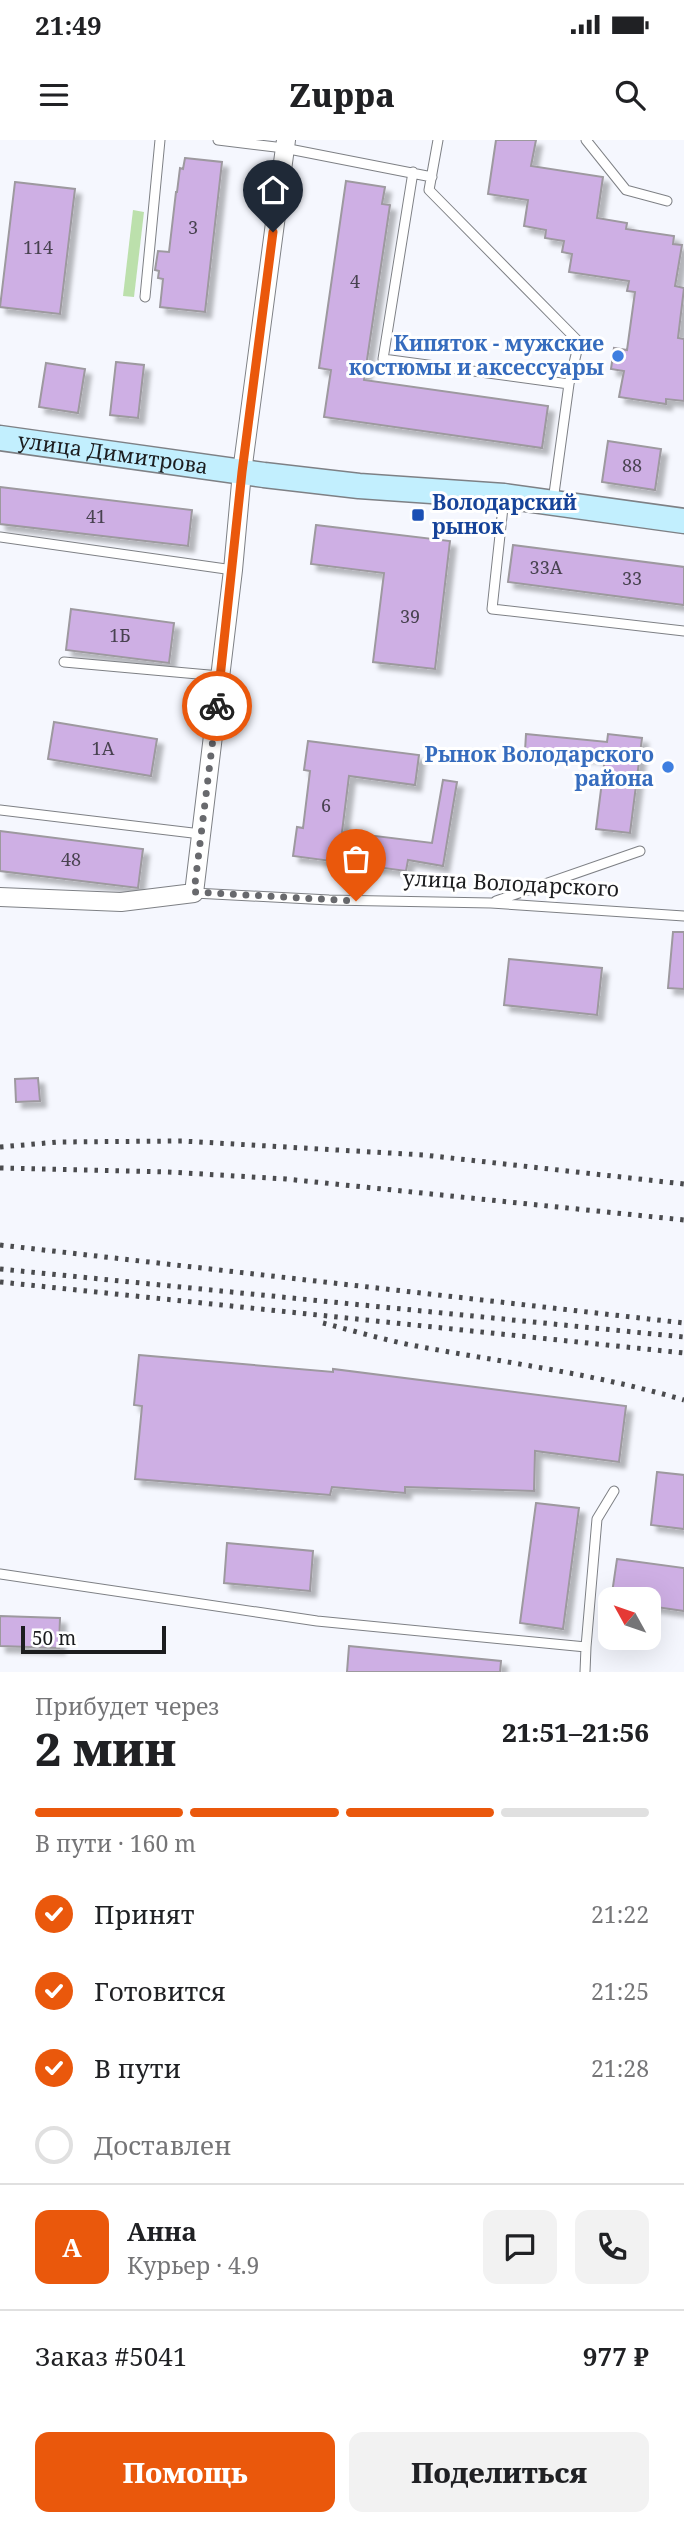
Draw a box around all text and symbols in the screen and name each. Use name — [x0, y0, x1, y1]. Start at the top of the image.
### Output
text: 21:49 — [35, 7, 102, 43]
text: Zuppa — [289, 73, 395, 116]
icon: menu — [35, 76, 73, 114]
icon: search — [611, 76, 649, 114]
pin — [243, 160, 303, 232]
icon: home — [254, 171, 292, 209]
house number: 3 — [188, 215, 198, 239]
house number: 114 — [23, 235, 53, 259]
house number: 4 — [350, 269, 360, 293]
place label: Кипяток - мужские костюмы и аксессуары — [349, 329, 605, 381]
marker: Кипяток - мужские костюмы и аксессуары — [610, 348, 626, 364]
street label: улица Димитрова — [16, 426, 210, 480]
house number: 88 — [622, 453, 642, 477]
place label: Володарский рынок — [432, 488, 577, 540]
house number: 41 — [86, 504, 106, 528]
marker: Володарский рынок — [410, 507, 426, 523]
house number: 33А — [530, 555, 563, 579]
house number: 33 — [622, 566, 642, 590]
house number: 39 — [400, 604, 420, 628]
house number: 1Б — [109, 623, 131, 647]
courier — [182, 671, 252, 741]
icon: bike — [198, 687, 236, 725]
house number: 1А — [92, 736, 115, 760]
place label: Рынок Володарского района — [425, 740, 654, 792]
marker: Рынок Володарского района — [660, 759, 676, 775]
house number: 6 — [321, 793, 331, 817]
pin — [326, 829, 386, 901]
icon: bag — [337, 840, 375, 878]
house number: 48 — [61, 847, 81, 871]
street label: улица Володарского — [402, 863, 620, 903]
north arrow — [598, 1587, 662, 1650]
map controls — [598, 1587, 661, 1650]
scale bar — [21, 1623, 166, 1655]
text: 50 m — [32, 1625, 76, 1651]
text: Прибудет через — [35, 1690, 219, 1722]
text: 21:51–21:56 — [502, 1714, 649, 1750]
text: 2 мин — [35, 1717, 176, 1779]
text: В пути · 160 m — [35, 1827, 196, 1859]
icon: check — [35, 1895, 73, 1933]
text: Принят — [94, 1896, 195, 1932]
text: 21:22 — [591, 1898, 649, 1930]
icon: check — [35, 1972, 73, 2010]
text: Готовится — [94, 1973, 226, 2009]
text: 21:25 — [591, 1975, 649, 2007]
icon: check — [35, 2049, 73, 2087]
text: В пути — [94, 2050, 181, 2086]
text: 21:28 — [591, 2052, 649, 2084]
text: Доставлен — [94, 2127, 231, 2163]
button: chat — [483, 2210, 557, 2284]
button: phone — [575, 2210, 649, 2284]
text: Анна — [127, 2213, 197, 2249]
text: А — [62, 2229, 82, 2265]
text: Курьер · 4.9 — [127, 2249, 259, 2281]
text: Заказ #5041 — [35, 2338, 187, 2374]
text: 977 ₽ — [583, 2338, 649, 2374]
button: Помощь — [35, 2432, 335, 2512]
button: Поделиться — [349, 2432, 649, 2512]

